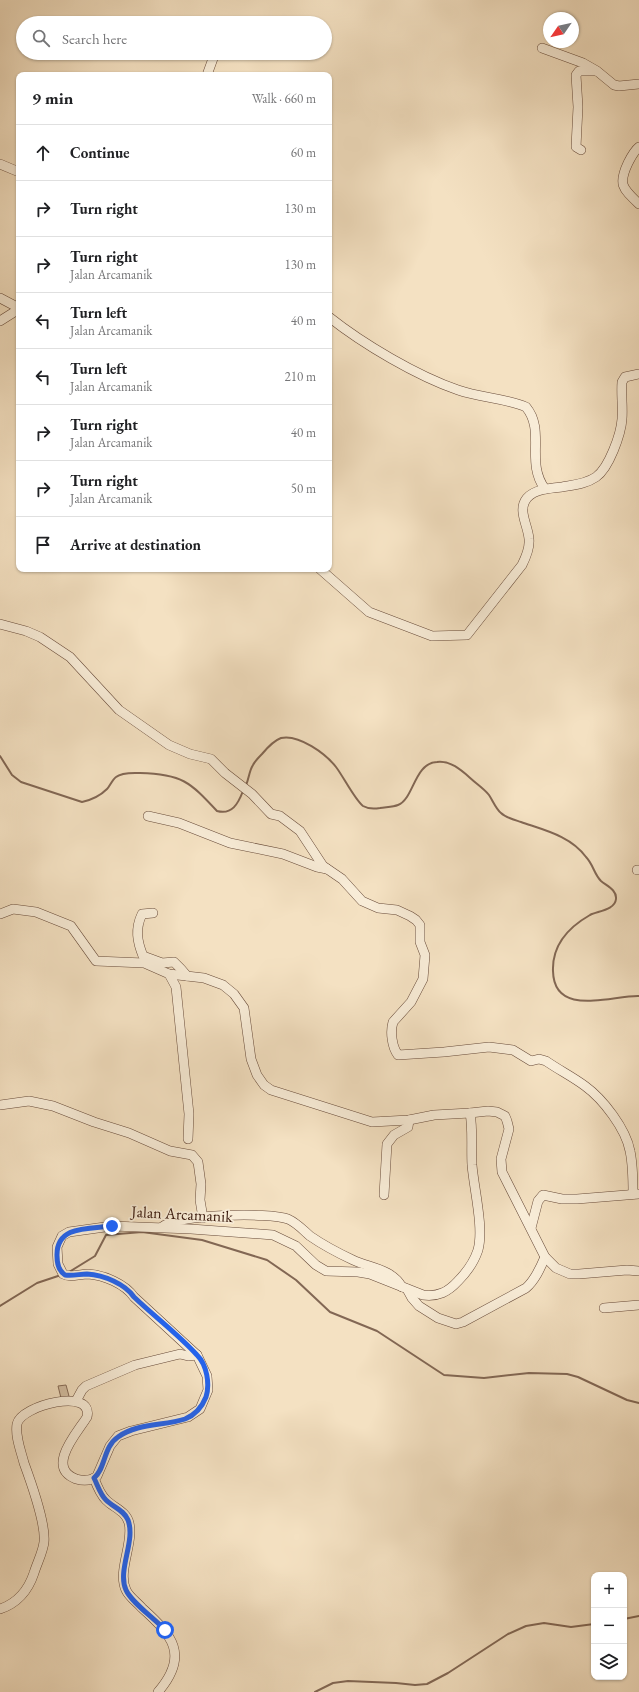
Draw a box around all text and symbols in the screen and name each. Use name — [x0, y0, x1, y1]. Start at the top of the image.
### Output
north arrow — [543, 12, 579, 48]
search box — [16, 16, 332, 60]
icon: search — [30, 27, 52, 49]
text: Search here — [62, 29, 127, 48]
text: 9 min — [32, 87, 73, 109]
text: Walk · 660 m — [252, 90, 316, 107]
icon: ahead — [32, 142, 54, 164]
text: Continue — [70, 143, 130, 162]
text: 60 m — [291, 144, 316, 161]
icon: right — [32, 198, 54, 220]
text: Turn right — [70, 199, 138, 218]
text: 130 m — [285, 200, 316, 217]
text: Turn right — [70, 247, 138, 266]
icon: right — [32, 254, 54, 276]
text: 130 m — [285, 256, 316, 273]
text: Jalan Arcamanik — [70, 266, 152, 283]
text: Turn left — [70, 303, 127, 322]
icon: left — [32, 310, 54, 332]
text: 40 m — [291, 312, 316, 329]
text: Jalan Arcamanik — [70, 322, 152, 339]
text: Turn left — [70, 359, 127, 378]
icon: left — [32, 366, 54, 388]
text: 210 m — [285, 368, 316, 385]
text: Jalan Arcamanik — [70, 378, 152, 395]
text: Turn right — [70, 415, 138, 434]
icon: right — [32, 422, 54, 444]
text: 40 m — [291, 424, 316, 441]
text: Jalan Arcamanik — [70, 434, 152, 451]
text: Turn right — [70, 471, 138, 490]
icon: right — [32, 478, 54, 500]
text: 50 m — [291, 480, 316, 497]
text: Jalan Arcamanik — [70, 490, 152, 507]
icon: arrive — [32, 534, 54, 556]
text: Arrive at destination — [70, 535, 201, 554]
street label: Jalan Arcamanik — [129, 1201, 234, 1227]
route end — [103, 1217, 121, 1235]
map controls — [591, 1572, 627, 1680]
button: + — [591, 1572, 627, 1608]
button: − — [591, 1608, 627, 1644]
route start — [156, 1621, 174, 1639]
button: layers — [591, 1644, 627, 1680]

